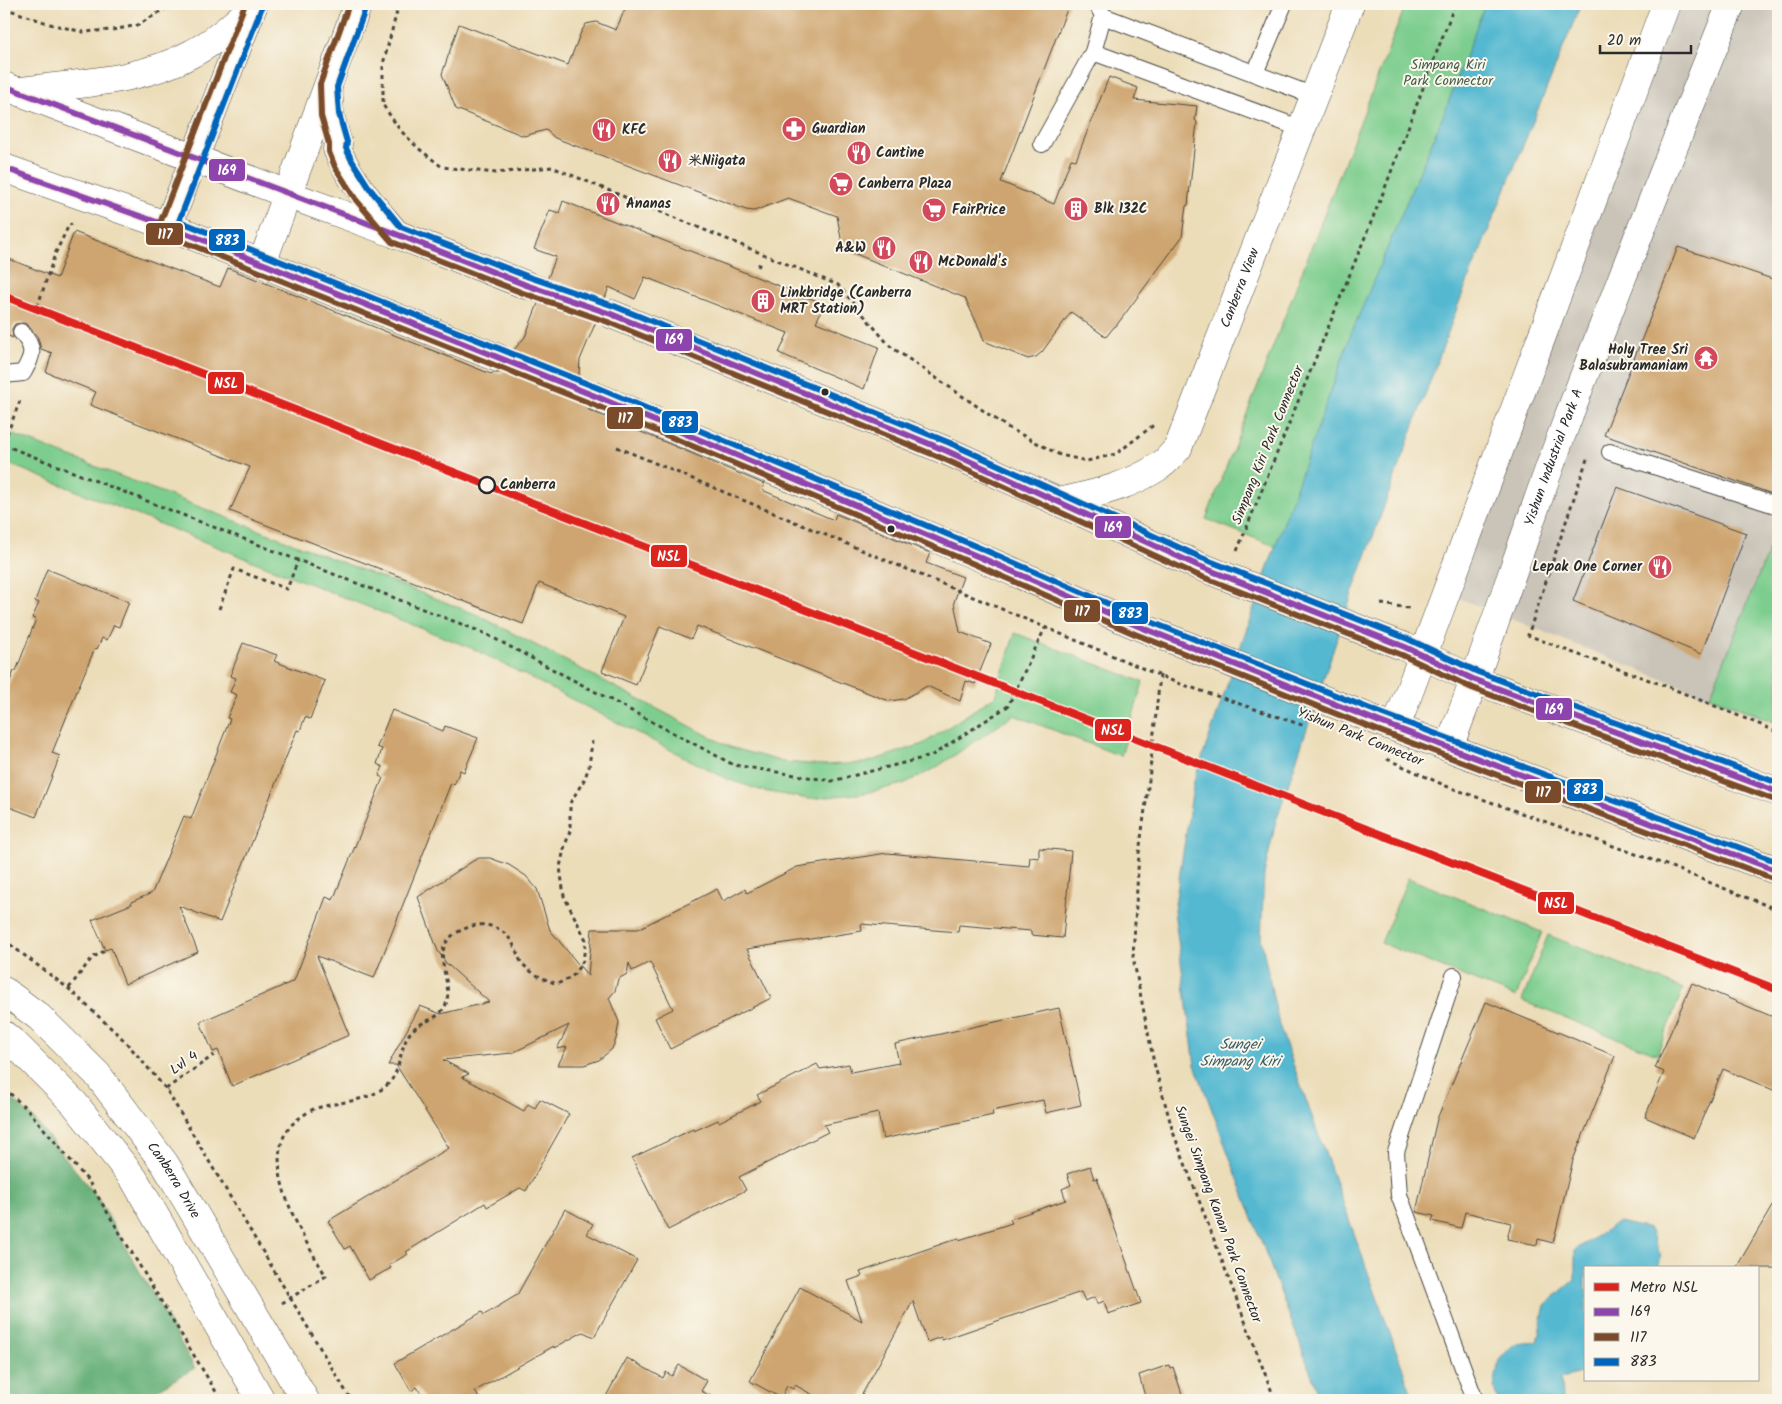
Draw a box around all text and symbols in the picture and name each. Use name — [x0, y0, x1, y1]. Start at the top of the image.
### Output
scale bar — [1600, 22, 1691, 54]
text: 20 m — [1607, 29, 1641, 53]
park label: Simpang Kiri Park Connector — [1403, 54, 1494, 92]
pharmacy icon: Guardian — [781, 116, 807, 142]
restaurant icon: KFC — [591, 117, 617, 143]
place label: Guardian — [812, 118, 866, 140]
place label: KFC — [622, 119, 647, 141]
restaurant icon: Cantine — [846, 140, 872, 166]
place label: Cantine — [876, 142, 924, 164]
restaurant icon: 米Niigata — [657, 148, 683, 174]
place label: 米Niigata — [688, 150, 745, 172]
line badge: 169 — [208, 158, 246, 182]
text: 169 — [218, 160, 236, 182]
supermarket icon: Canberra Plaza — [828, 171, 854, 197]
place label: Canberra Plaza — [858, 173, 951, 195]
restaurant icon: Ananas — [595, 191, 621, 217]
place label: Ananas — [626, 193, 672, 215]
building icon: Blk 132C — [1063, 196, 1089, 222]
supermarket icon: FairPrice — [921, 197, 947, 223]
place label: Blk 132C — [1094, 198, 1147, 220]
place label: FairPrice — [952, 199, 1006, 221]
line badge: 117 — [145, 222, 184, 246]
text: 117 — [157, 224, 173, 246]
line badge: 883 — [208, 228, 246, 252]
text: 883 — [215, 230, 239, 252]
restaurant icon: A&W — [871, 235, 897, 261]
place label: A&W — [835, 237, 866, 259]
street label: Canberra View — [1215, 244, 1266, 331]
restaurant icon: McDonald's — [908, 249, 934, 275]
place label: McDonald's — [938, 251, 1007, 273]
place label: Linkbridge (Canberra MRT Station) — [780, 282, 911, 320]
building icon: Linkbridge (Canberra MRT Station) — [750, 288, 776, 314]
line badge: 169 — [655, 328, 693, 352]
text: 169 — [665, 329, 683, 351]
place label: Holy Tree Sri Balasubramaniam — [1579, 339, 1689, 377]
temple icon: Holy Tree Sri Balasubramaniam — [1693, 345, 1719, 371]
street label: Simpang Kiri Park Connector — [1226, 361, 1310, 528]
line badge: NSL — [207, 371, 245, 395]
text: NSL — [214, 373, 238, 395]
street label: Yishun Industrial Park A — [1519, 386, 1589, 529]
unlabelled marker — [820, 387, 830, 397]
line badge: 117 — [606, 406, 644, 430]
text: 117 — [617, 408, 633, 430]
line badge: 883 — [661, 410, 699, 434]
text: 883 — [668, 412, 692, 434]
place label: Canberra — [500, 474, 556, 496]
marker: Canberra — [478, 476, 496, 494]
line badge: 169 — [1094, 515, 1132, 539]
text: 169 — [1104, 517, 1122, 539]
unlabelled marker — [886, 524, 896, 534]
line badge: NSL — [650, 544, 688, 568]
text: NSL — [657, 546, 681, 568]
restaurant icon: Lepak One Corner — [1647, 554, 1673, 580]
place label: Lepak One Corner — [1532, 556, 1643, 578]
line badge: 117 — [1063, 599, 1101, 623]
text: 117 — [1074, 601, 1090, 623]
line badge: 883 — [1111, 601, 1149, 625]
text: 883 — [1118, 603, 1142, 625]
line badge: 169 — [1535, 697, 1573, 721]
text: 169 — [1545, 699, 1563, 721]
street label: Yishun Park Connector — [1294, 702, 1428, 773]
line badge: NSL — [1094, 718, 1132, 742]
text: NSL — [1101, 720, 1125, 742]
line badge: 883 — [1566, 778, 1604, 802]
text: 883 — [1573, 779, 1597, 801]
line badge: 117 — [1524, 780, 1562, 804]
text: 117 — [1535, 782, 1551, 804]
line badge: NSL — [1537, 891, 1575, 915]
text: NSL — [1544, 893, 1568, 915]
water label: Sungei Simpang Kiri — [1200, 1033, 1283, 1074]
street label: Lvl 4 — [165, 1045, 203, 1081]
street label: Sungei Simpang Kanan Park Connector — [1168, 1102, 1268, 1327]
street label: Canberra Drive — [141, 1137, 206, 1223]
legend — [1584, 1266, 1760, 1382]
text: Metro NSL — [1630, 1276, 1698, 1300]
text: 169 — [1630, 1300, 1651, 1324]
text: 117 — [1630, 1326, 1647, 1350]
text: 883 — [1630, 1350, 1657, 1374]

